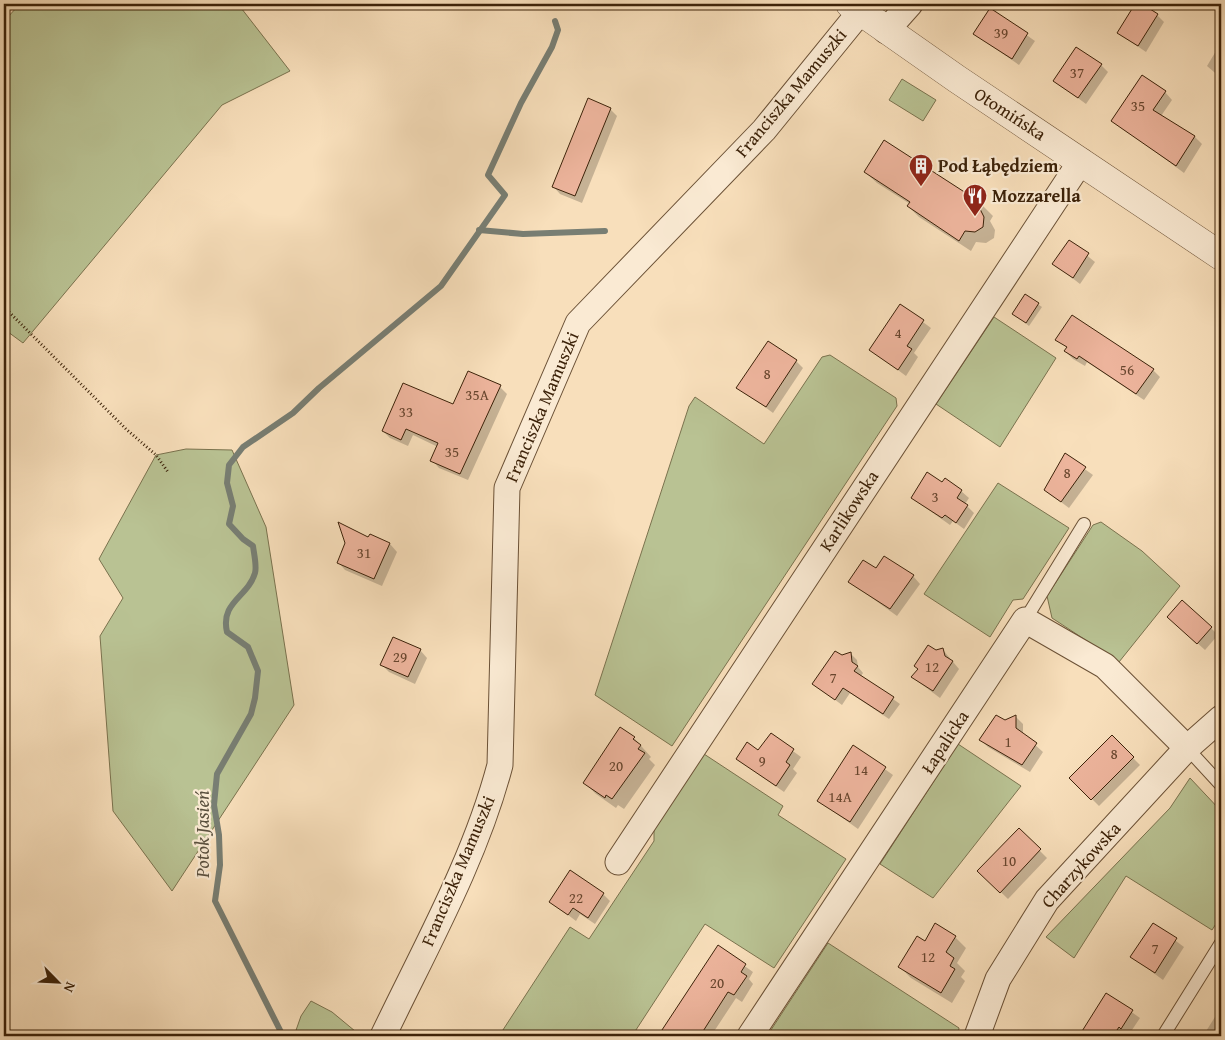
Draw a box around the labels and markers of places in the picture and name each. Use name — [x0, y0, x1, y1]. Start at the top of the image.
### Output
place label: Pod Łąbędziem — [938, 152, 1059, 179]
building icon: Pod Łąbędziem — [908, 153, 934, 187]
place label: Mozzarella — [992, 182, 1081, 209]
restaurant icon: Mozzarella — [962, 183, 988, 217]

